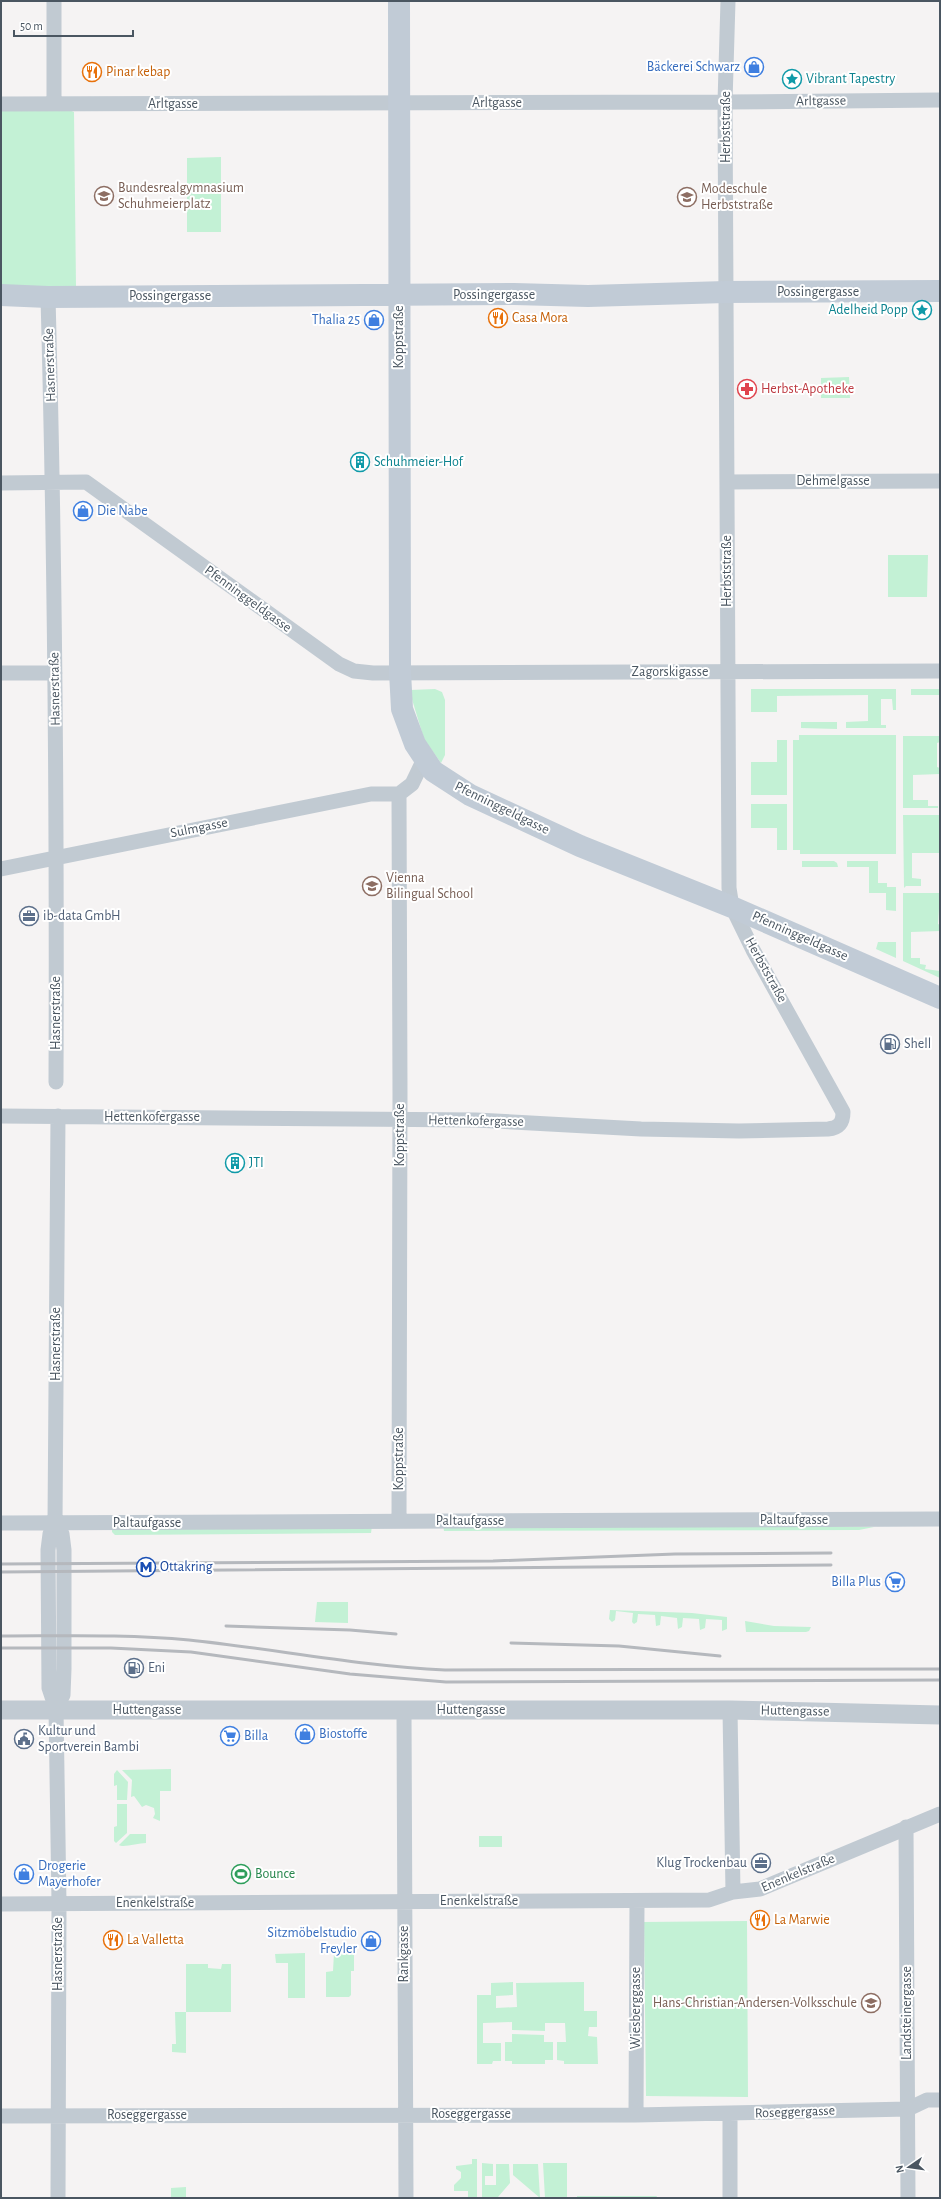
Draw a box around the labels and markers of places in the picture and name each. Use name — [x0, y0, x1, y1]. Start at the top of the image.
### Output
shop icon: Bäckerei Schwarz — [743, 56, 765, 78]
place label: Bäckerei Schwarz — [647, 60, 740, 74]
restaurant icon: Pinar kebap — [81, 61, 103, 83]
place label: Pinar kebap — [106, 65, 170, 79]
place icon: Vibrant Tapestry — [781, 68, 803, 90]
place label: Vibrant Tapestry — [806, 72, 895, 86]
place label: Bundesrealgymnasium Schuhmeierplatz — [118, 181, 244, 211]
place label: Modeschule Herbststraße — [701, 182, 773, 212]
school or university icon: Bundesrealgymnasium Schuhmeierplatz — [93, 185, 115, 207]
school or university icon: Modeschule Herbststraße — [676, 186, 698, 208]
place icon: Adelheid Popp — [911, 299, 933, 321]
place label: Adelheid Popp — [828, 303, 908, 317]
restaurant icon: Casa Mora — [487, 307, 509, 329]
shop icon: Thalia 25 — [363, 309, 385, 331]
place label: Casa Mora — [512, 311, 569, 325]
place label: Thalia 25 — [312, 313, 360, 327]
pharmacy icon: Herbst-Apotheke — [736, 378, 758, 400]
place label: Herbst-Apotheke — [761, 382, 854, 396]
building icon: Schuhmeier-Hof — [349, 451, 371, 473]
place label: Schuhmeier-Hof — [374, 455, 464, 469]
shop icon: Die Nabe — [72, 500, 94, 522]
place label: Die Nabe — [97, 504, 148, 518]
place label: Vienna Bilingual School — [386, 871, 473, 901]
school or university icon: Vienna Bilingual School — [361, 875, 383, 897]
office icon: ib-data GmbH — [18, 905, 40, 927]
place label: ib-data GmbH — [43, 909, 121, 923]
fuel station icon: Shell — [879, 1033, 901, 1055]
place label: Shell — [904, 1037, 931, 1051]
building icon: JTI — [224, 1152, 246, 1174]
place label: JTI — [249, 1156, 264, 1170]
metro station icon: Ottakring — [135, 1556, 157, 1578]
place label: Ottakring — [160, 1560, 213, 1574]
supermarket icon: Billa Plus — [884, 1571, 906, 1593]
place label: Billa Plus — [831, 1575, 881, 1589]
fuel station icon: Eni — [123, 1657, 145, 1679]
place label: Eni — [148, 1661, 165, 1675]
shop icon: Biostoffe — [294, 1723, 316, 1745]
place label: Kultur und Sportverein Bambi — [38, 1724, 139, 1754]
supermarket icon: Billa — [219, 1725, 241, 1747]
place label: Biostoffe — [319, 1727, 368, 1741]
public building icon: Kultur und Sportverein Bambi — [13, 1728, 35, 1750]
place label: Billa — [244, 1729, 269, 1743]
office icon: Klug Trockenbau — [750, 1852, 772, 1874]
place label: Klug Trockenbau — [656, 1856, 747, 1870]
place label: Drogerie Mayerhofer — [38, 1859, 101, 1889]
shop icon: Drogerie Mayerhofer — [13, 1863, 35, 1885]
sports icon: Bounce — [230, 1863, 252, 1885]
place label: Bounce — [255, 1867, 295, 1881]
restaurant icon: La Marwie — [749, 1909, 771, 1931]
place label: La Marwie — [774, 1913, 830, 1927]
place label: Sitzmöbelstudio Freyler — [267, 1926, 357, 1956]
restaurant icon: La Valletta — [102, 1929, 124, 1951]
shop icon: Sitzmöbelstudio Freyler — [360, 1930, 382, 1952]
place label: La Valletta — [127, 1933, 185, 1947]
school or university icon: Hans-Christian-Andersen-Volksschule — [860, 1992, 882, 2014]
place label: Hans-Christian-Andersen-Volksschule — [653, 1996, 857, 2010]

